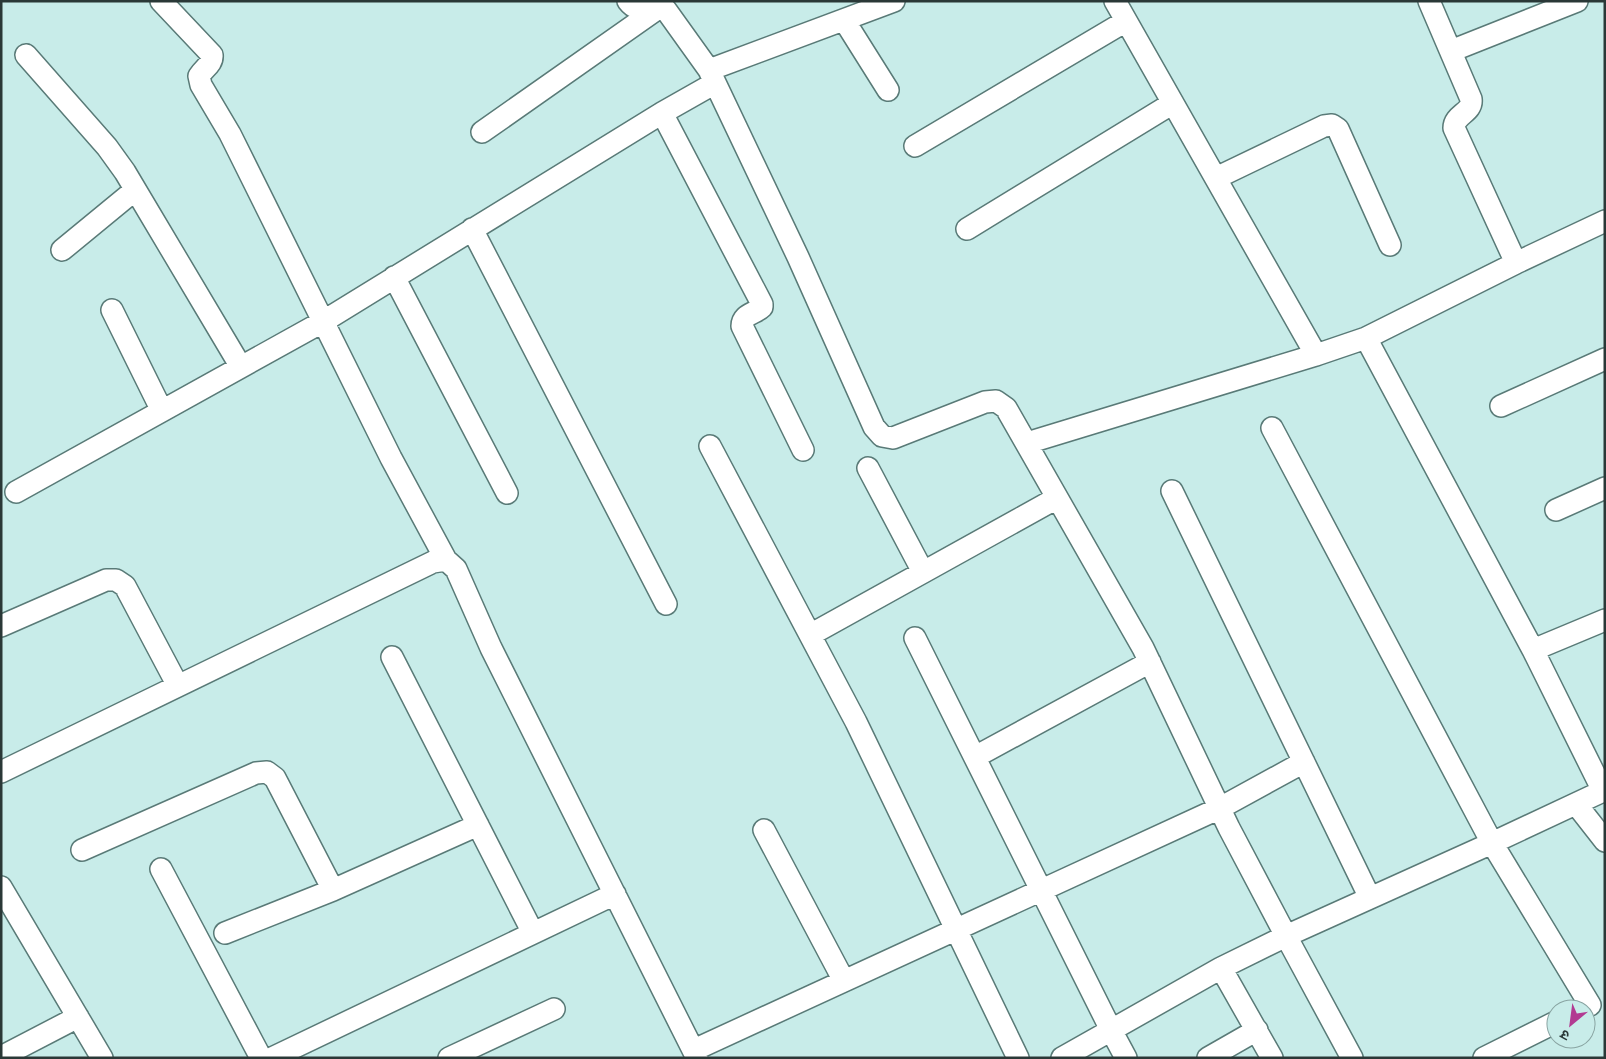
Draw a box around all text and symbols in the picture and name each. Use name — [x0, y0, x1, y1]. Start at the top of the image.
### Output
north arrow — [1546, 999, 1596, 1049]
text: उ — [1555, 1024, 1573, 1047]

